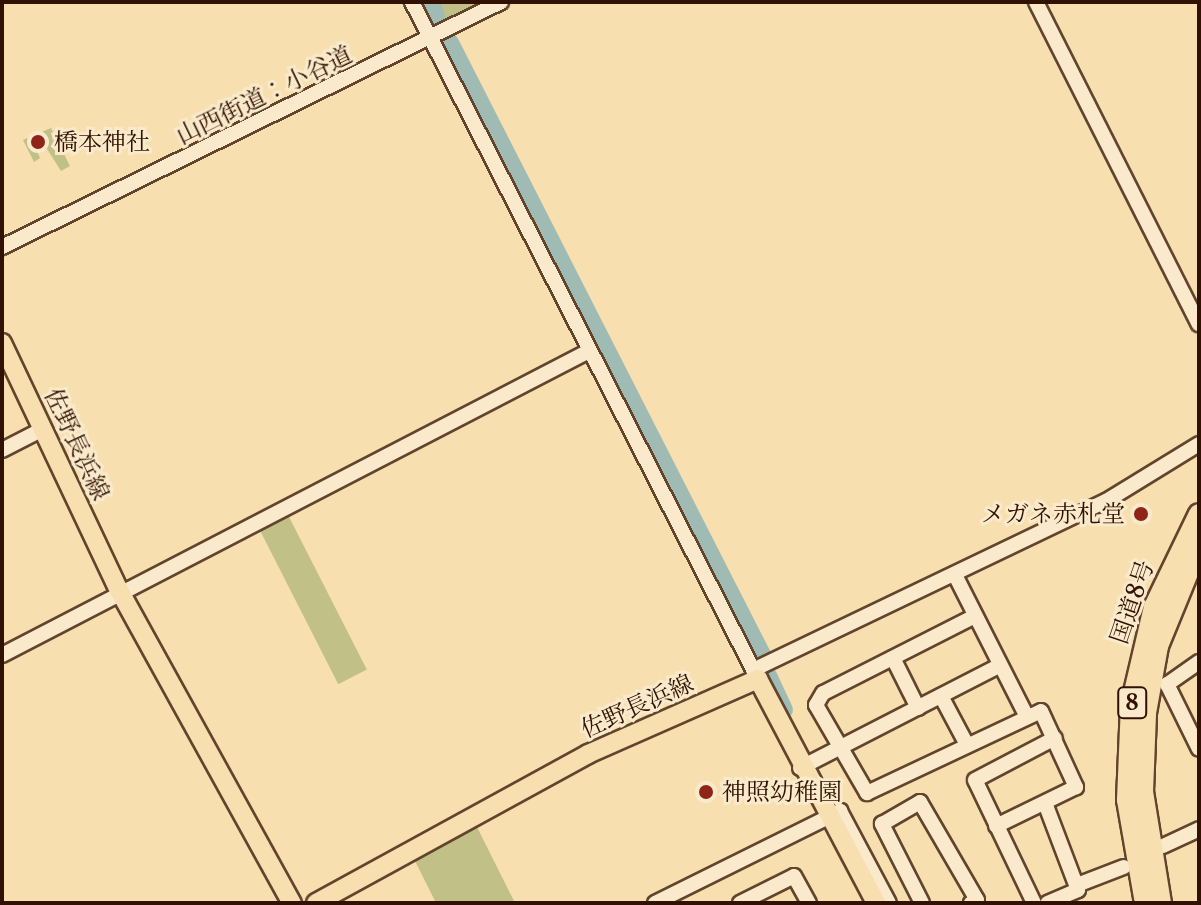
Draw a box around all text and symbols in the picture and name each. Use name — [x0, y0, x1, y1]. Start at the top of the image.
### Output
street label: 山西街道：小谷道 — [171, 40, 357, 150]
place label: 橋本神社 — [54, 128, 150, 156]
marker: 橋本神社 — [29, 133, 47, 151]
street label: 佐野長浜線 — [39, 384, 115, 504]
place label: メガネ赤札堂 — [981, 500, 1125, 528]
marker: メガネ赤札堂 — [1132, 505, 1150, 523]
street label: 国道8号 — [1104, 557, 1160, 647]
street label: 佐野長浜線 — [576, 668, 698, 744]
road number: 8 — [1116, 685, 1148, 721]
place label: 神照幼稚園 — [722, 778, 842, 806]
marker: 神照幼稚園 — [697, 783, 715, 801]

